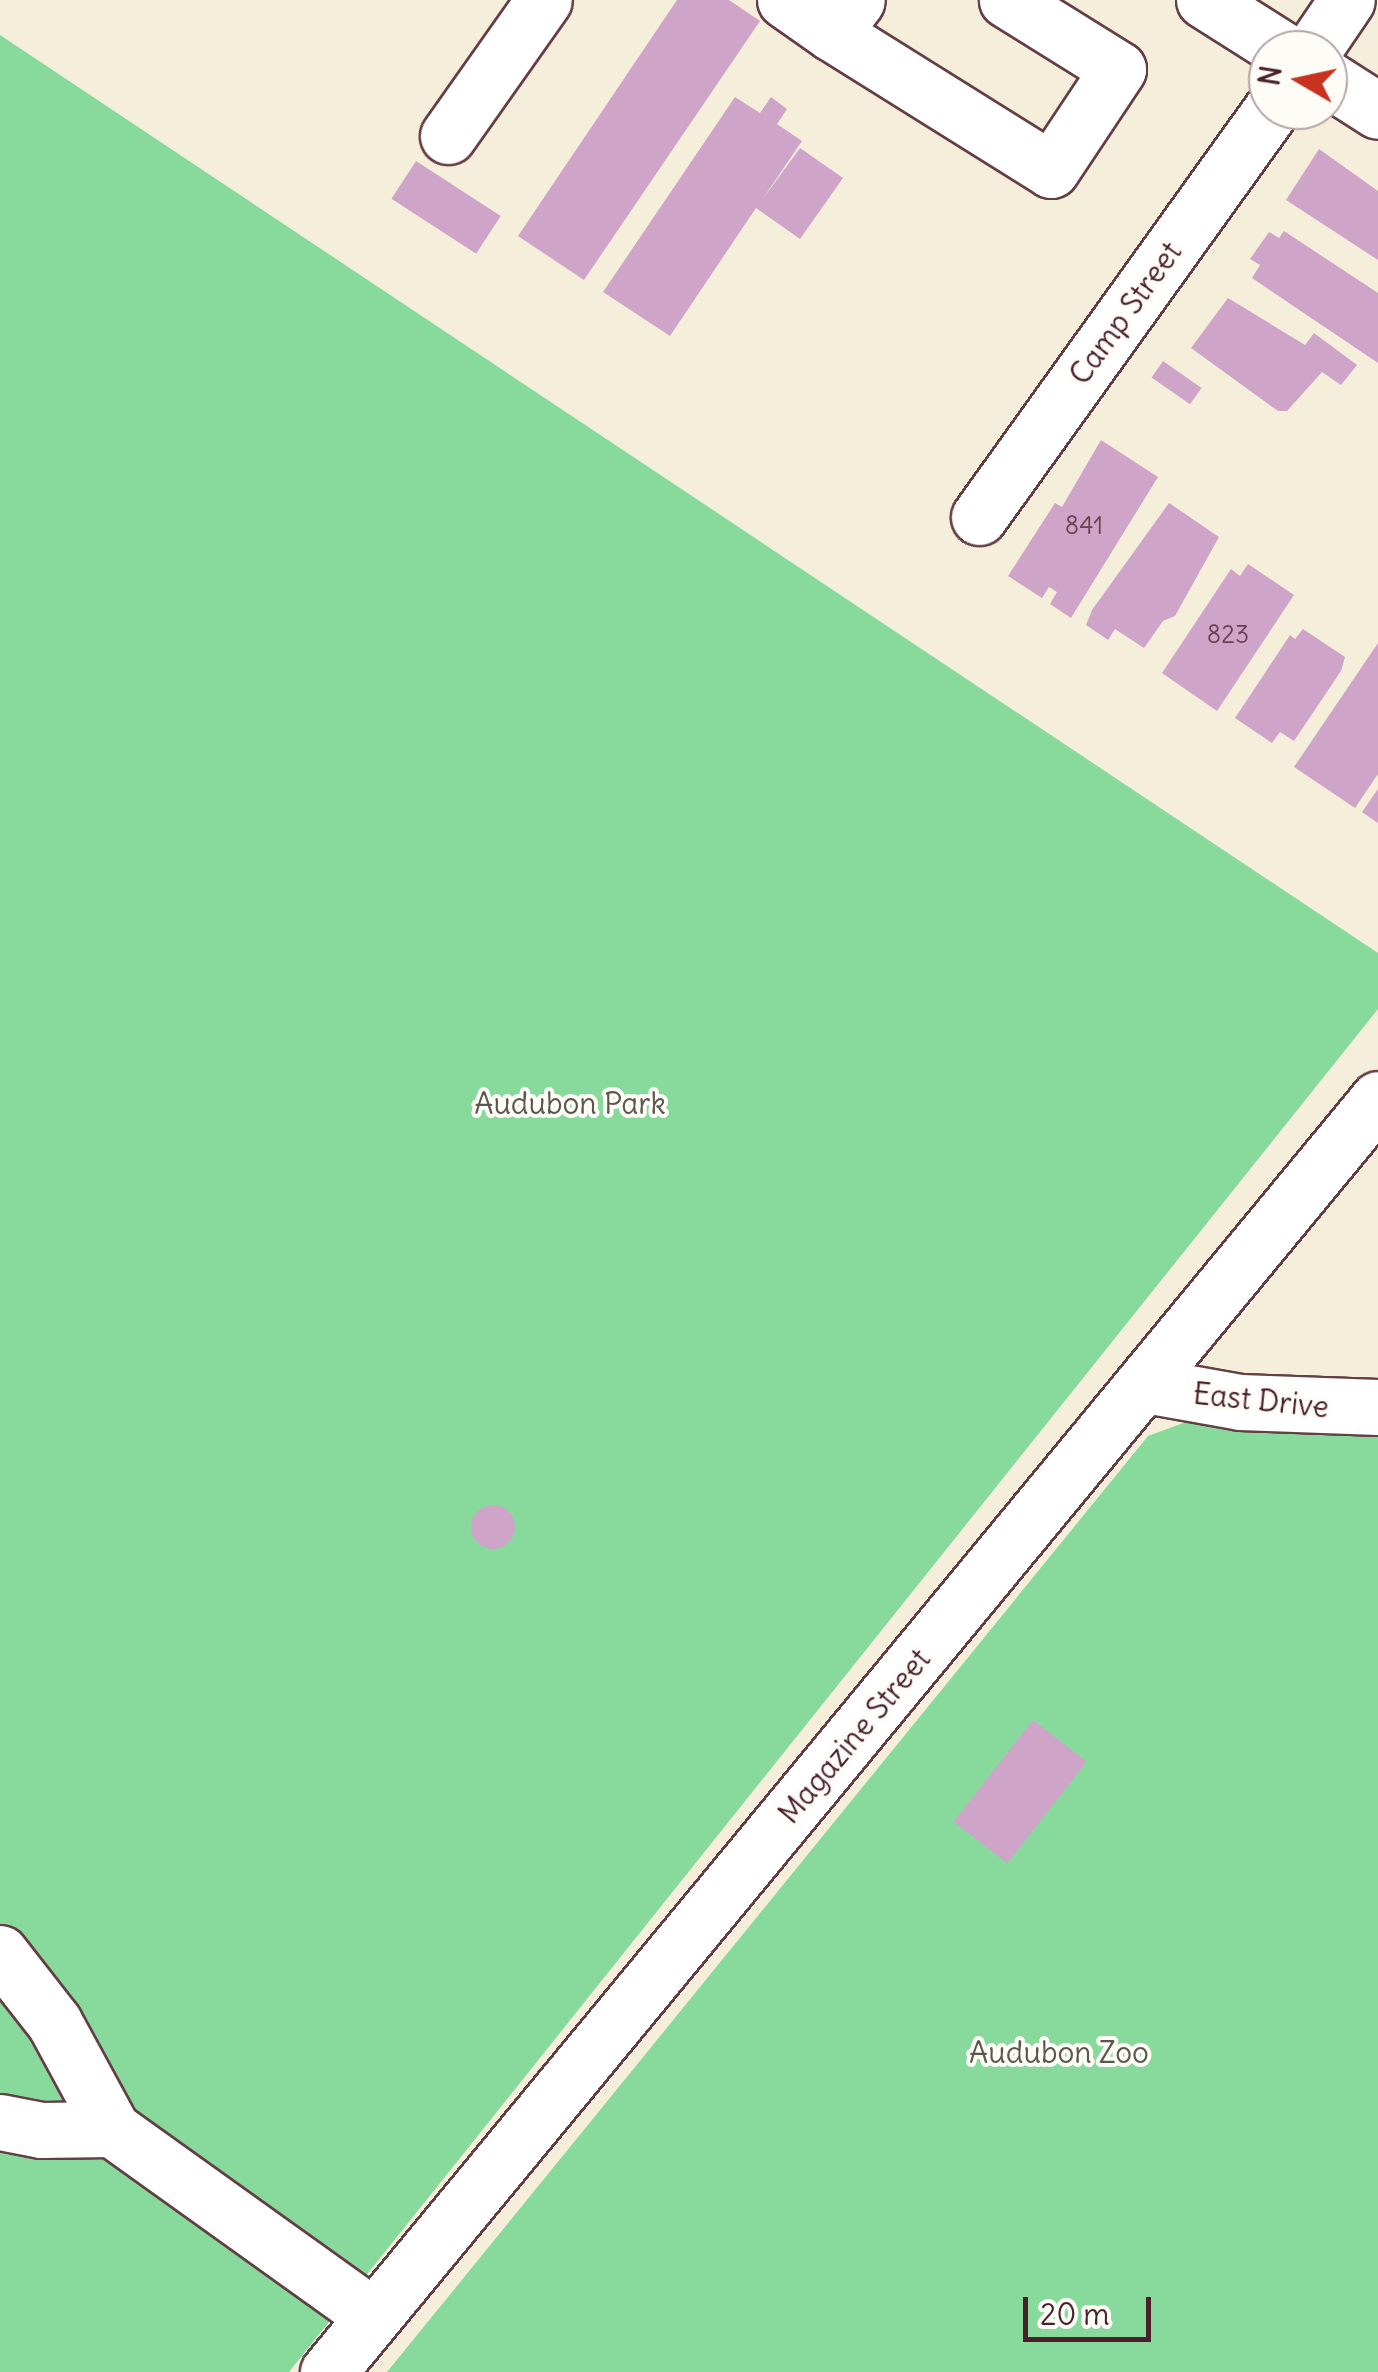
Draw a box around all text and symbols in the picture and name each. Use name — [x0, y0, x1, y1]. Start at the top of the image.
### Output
north arrow — [1248, 30, 1348, 130]
text: N — [1251, 63, 1290, 88]
street label: Camp Street — [1061, 235, 1189, 391]
house number: 841 — [1065, 510, 1103, 540]
house number: 823 — [1207, 619, 1249, 649]
park label: Audubon Park — [474, 1085, 666, 1121]
street label: East Drive — [1191, 1375, 1331, 1425]
street label: Magazine Street — [771, 1641, 937, 1831]
park label: Audubon Zoo — [969, 2034, 1149, 2070]
scale bar — [1028, 2277, 1156, 2339]
text: 20 m — [1040, 2295, 1110, 2333]

